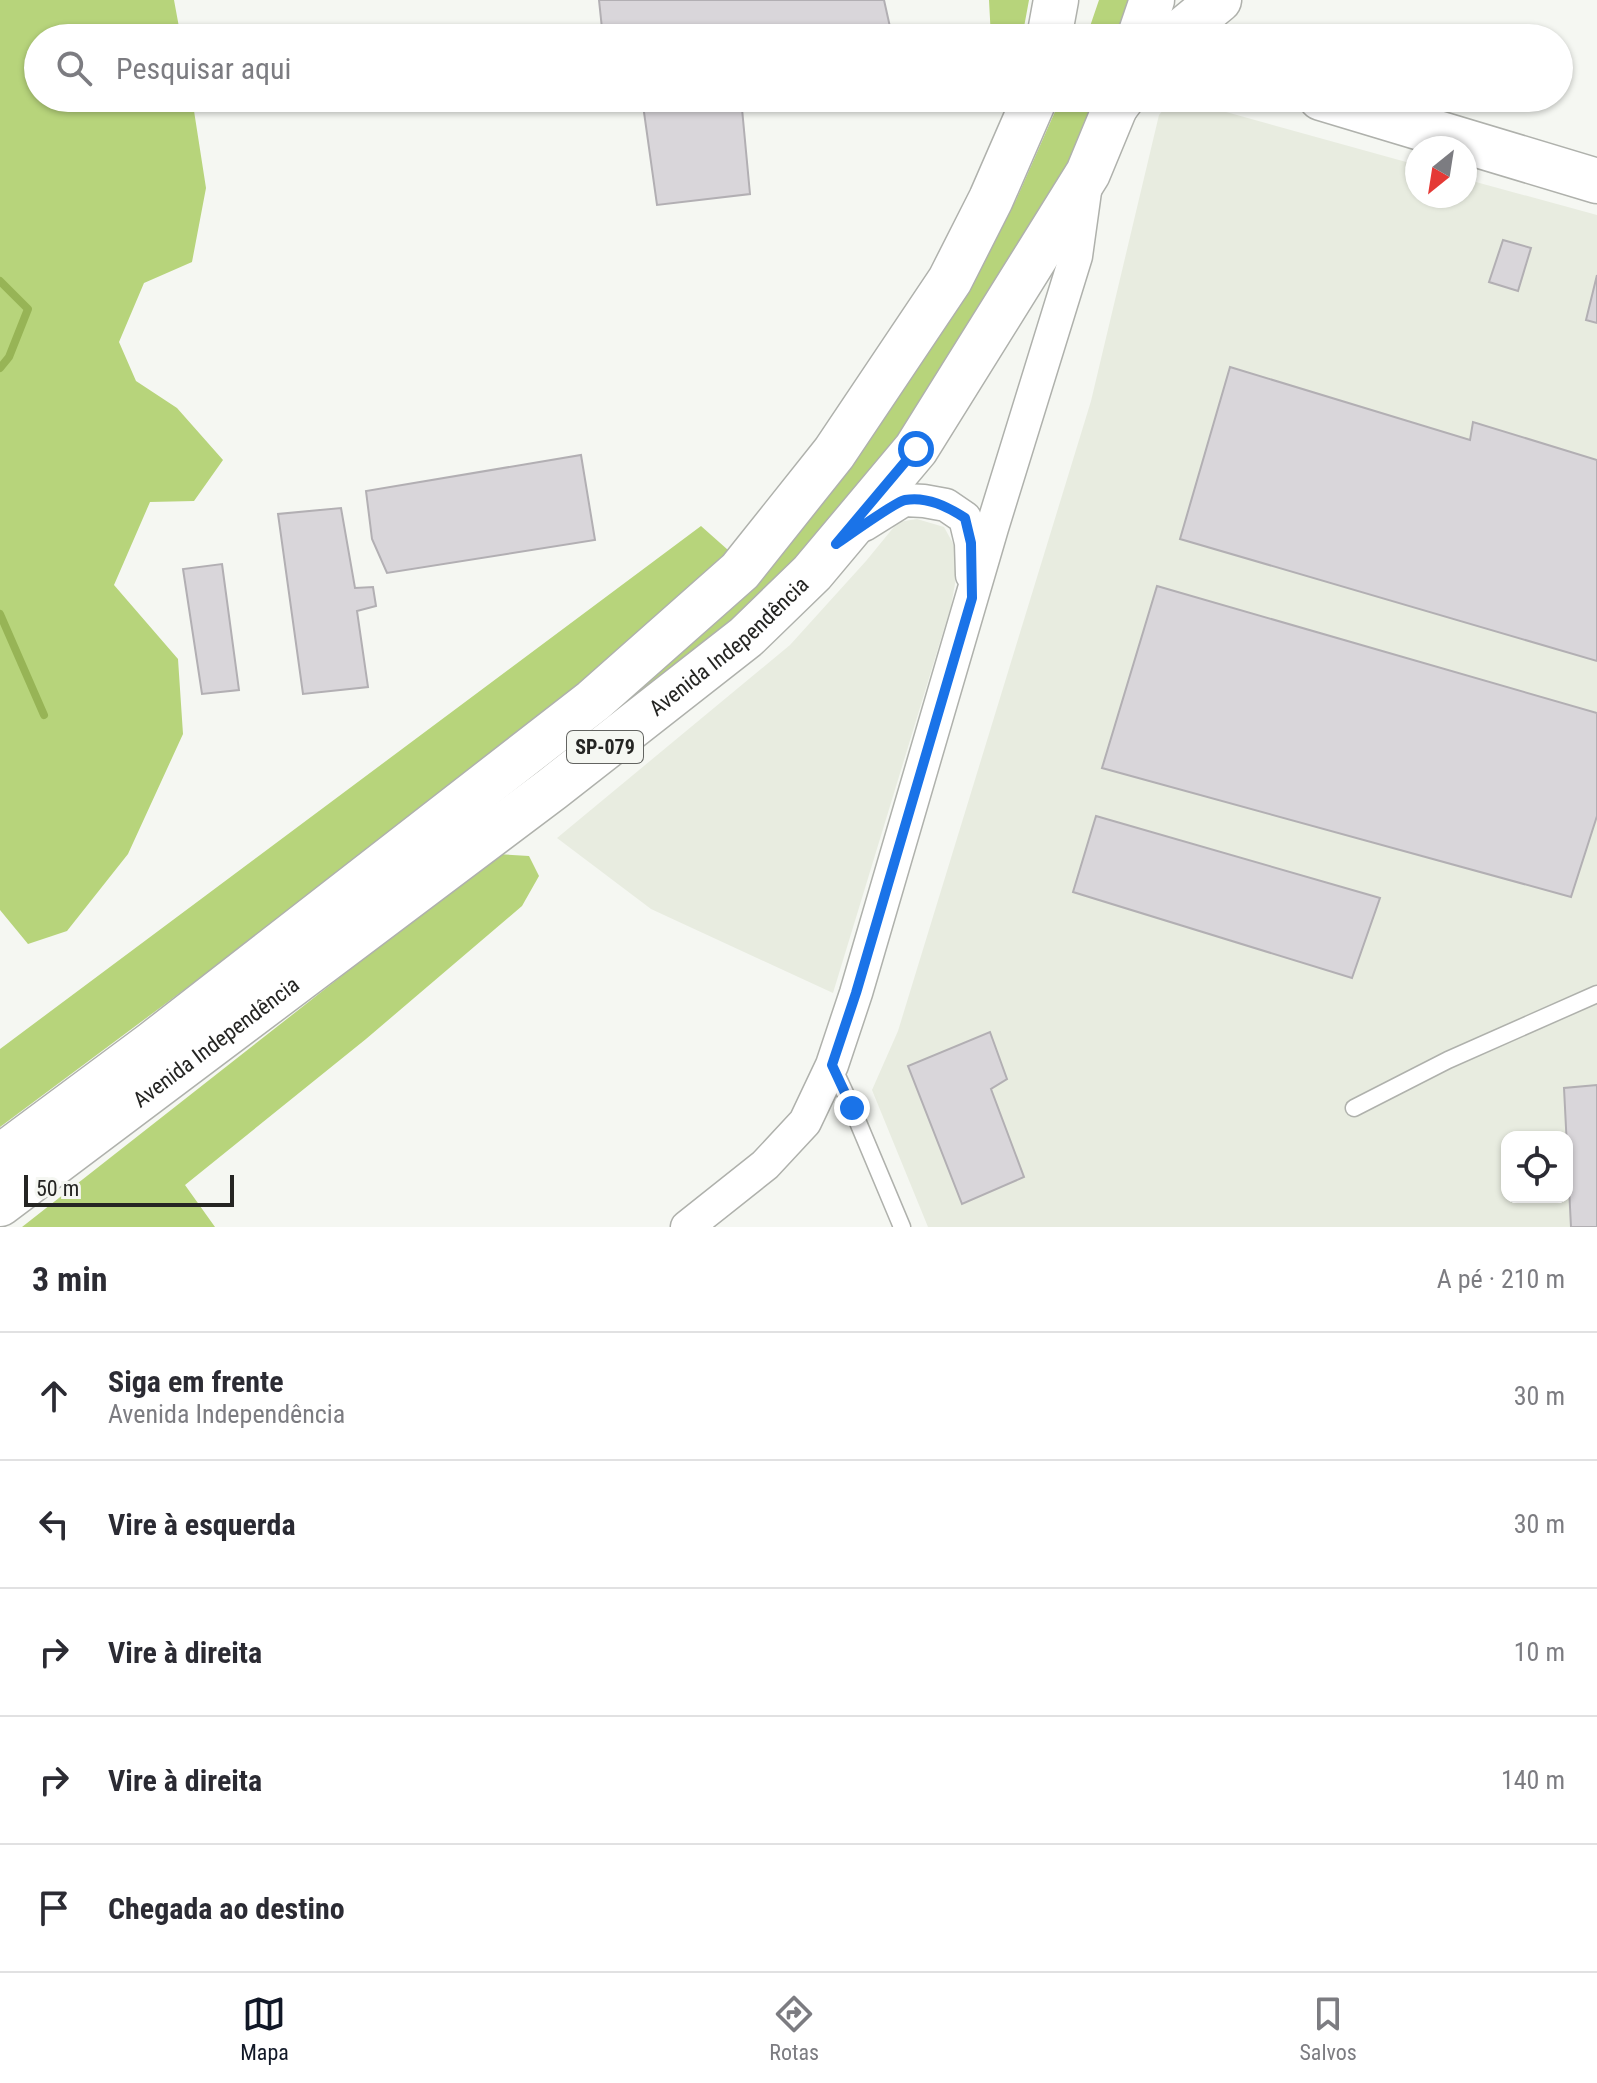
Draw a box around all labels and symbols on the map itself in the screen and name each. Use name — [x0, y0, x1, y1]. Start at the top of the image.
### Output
north arrow — [1405, 136, 1477, 208]
route start — [898, 431, 934, 467]
street label: Avenida Independência — [644, 571, 813, 721]
road number: SP-079 — [567, 731, 643, 763]
street label: Avenida Independência — [128, 971, 304, 1112]
route end — [834, 1090, 870, 1126]
scale bar — [24, 1171, 234, 1207]

